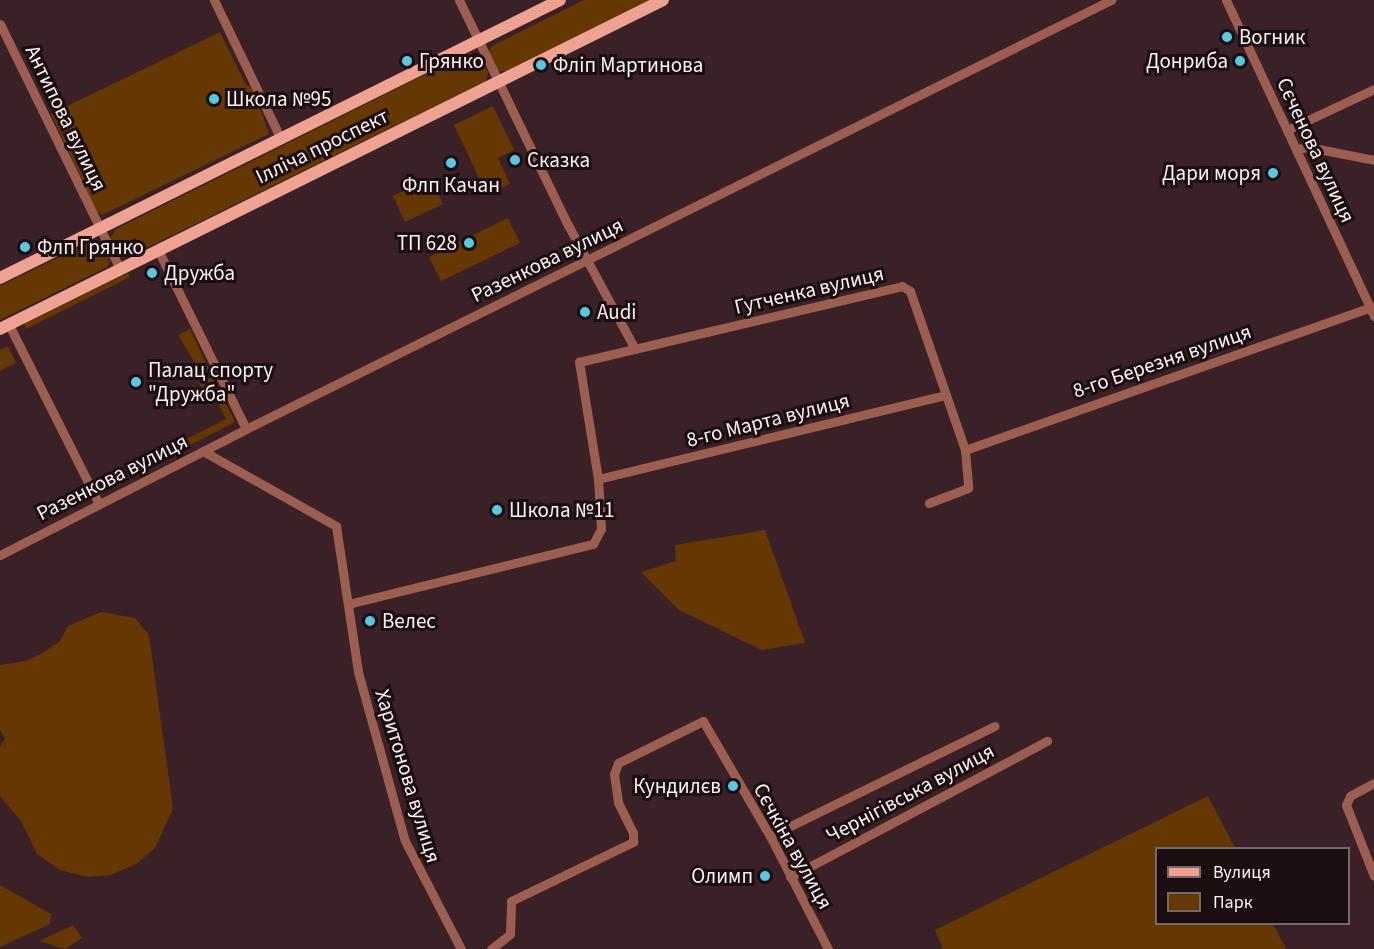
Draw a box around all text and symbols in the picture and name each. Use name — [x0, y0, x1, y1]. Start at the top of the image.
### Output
place label: Вогник — [1239, 24, 1305, 50]
marker: Вогник — [1220, 30, 1234, 44]
street label: Антипова вулиця — [20, 41, 112, 195]
place label: Грянко — [419, 48, 484, 74]
place label: Донриба — [1146, 48, 1228, 74]
place label: Фліп Мартинова — [553, 52, 703, 78]
marker: Грянко — [400, 54, 414, 68]
marker: Донриба — [1233, 54, 1247, 68]
marker: Фліп Мартинова — [534, 58, 548, 72]
street label: Сєченова вулиця — [1271, 74, 1361, 226]
place label: Школа №95 — [226, 86, 331, 112]
marker: Школа №95 — [207, 92, 221, 106]
street label: Ілліча проспект — [252, 103, 392, 189]
place label: Сказка — [527, 147, 590, 173]
marker: Сказка — [508, 153, 522, 167]
marker: Флп Качан — [444, 156, 458, 170]
place label: Дари моря — [1162, 160, 1261, 186]
marker: Дари моря — [1266, 166, 1280, 180]
place label: Флп Качан — [402, 172, 500, 198]
street label: Разенкова вулиця — [467, 212, 627, 308]
place label: ТП 628 — [397, 230, 457, 256]
place label: Флп Грянко — [37, 234, 144, 260]
marker: ТП 628 — [462, 236, 476, 250]
marker: Флп Грянко — [18, 240, 32, 254]
place label: Дружба — [164, 260, 235, 286]
street label: Гутченка вулиця — [732, 261, 886, 319]
marker: Дружба — [145, 266, 159, 280]
place label: Audi — [597, 299, 637, 325]
marker: Audi — [578, 305, 592, 319]
street label: 8-го Березня вулиця — [1069, 319, 1255, 403]
place label: Палац спорту "Дружба" — [148, 357, 273, 407]
marker: Палац спорту "Дружба" — [129, 375, 143, 389]
street label: 8-го Марта вулиця — [684, 388, 852, 452]
street label: Разенкова вулиця — [32, 428, 192, 526]
place label: Школа №11 — [509, 497, 614, 523]
marker: Школа №11 — [490, 503, 504, 517]
place label: Велес — [382, 608, 436, 634]
marker: Велес — [363, 614, 377, 628]
street label: Харитонова вулиця — [370, 686, 446, 866]
street label: Чернігівська вулиця — [822, 738, 998, 848]
place label: Кундилєв — [633, 773, 721, 799]
marker: Кундилєв — [726, 779, 740, 793]
street label: Сєчкіна вулиця — [748, 779, 838, 913]
legend — [1155, 847, 1350, 925]
text: Вулиця — [1213, 860, 1271, 885]
place label: Олимп — [691, 863, 753, 889]
marker: Олимп — [758, 869, 772, 883]
text: Парк — [1213, 890, 1253, 915]

